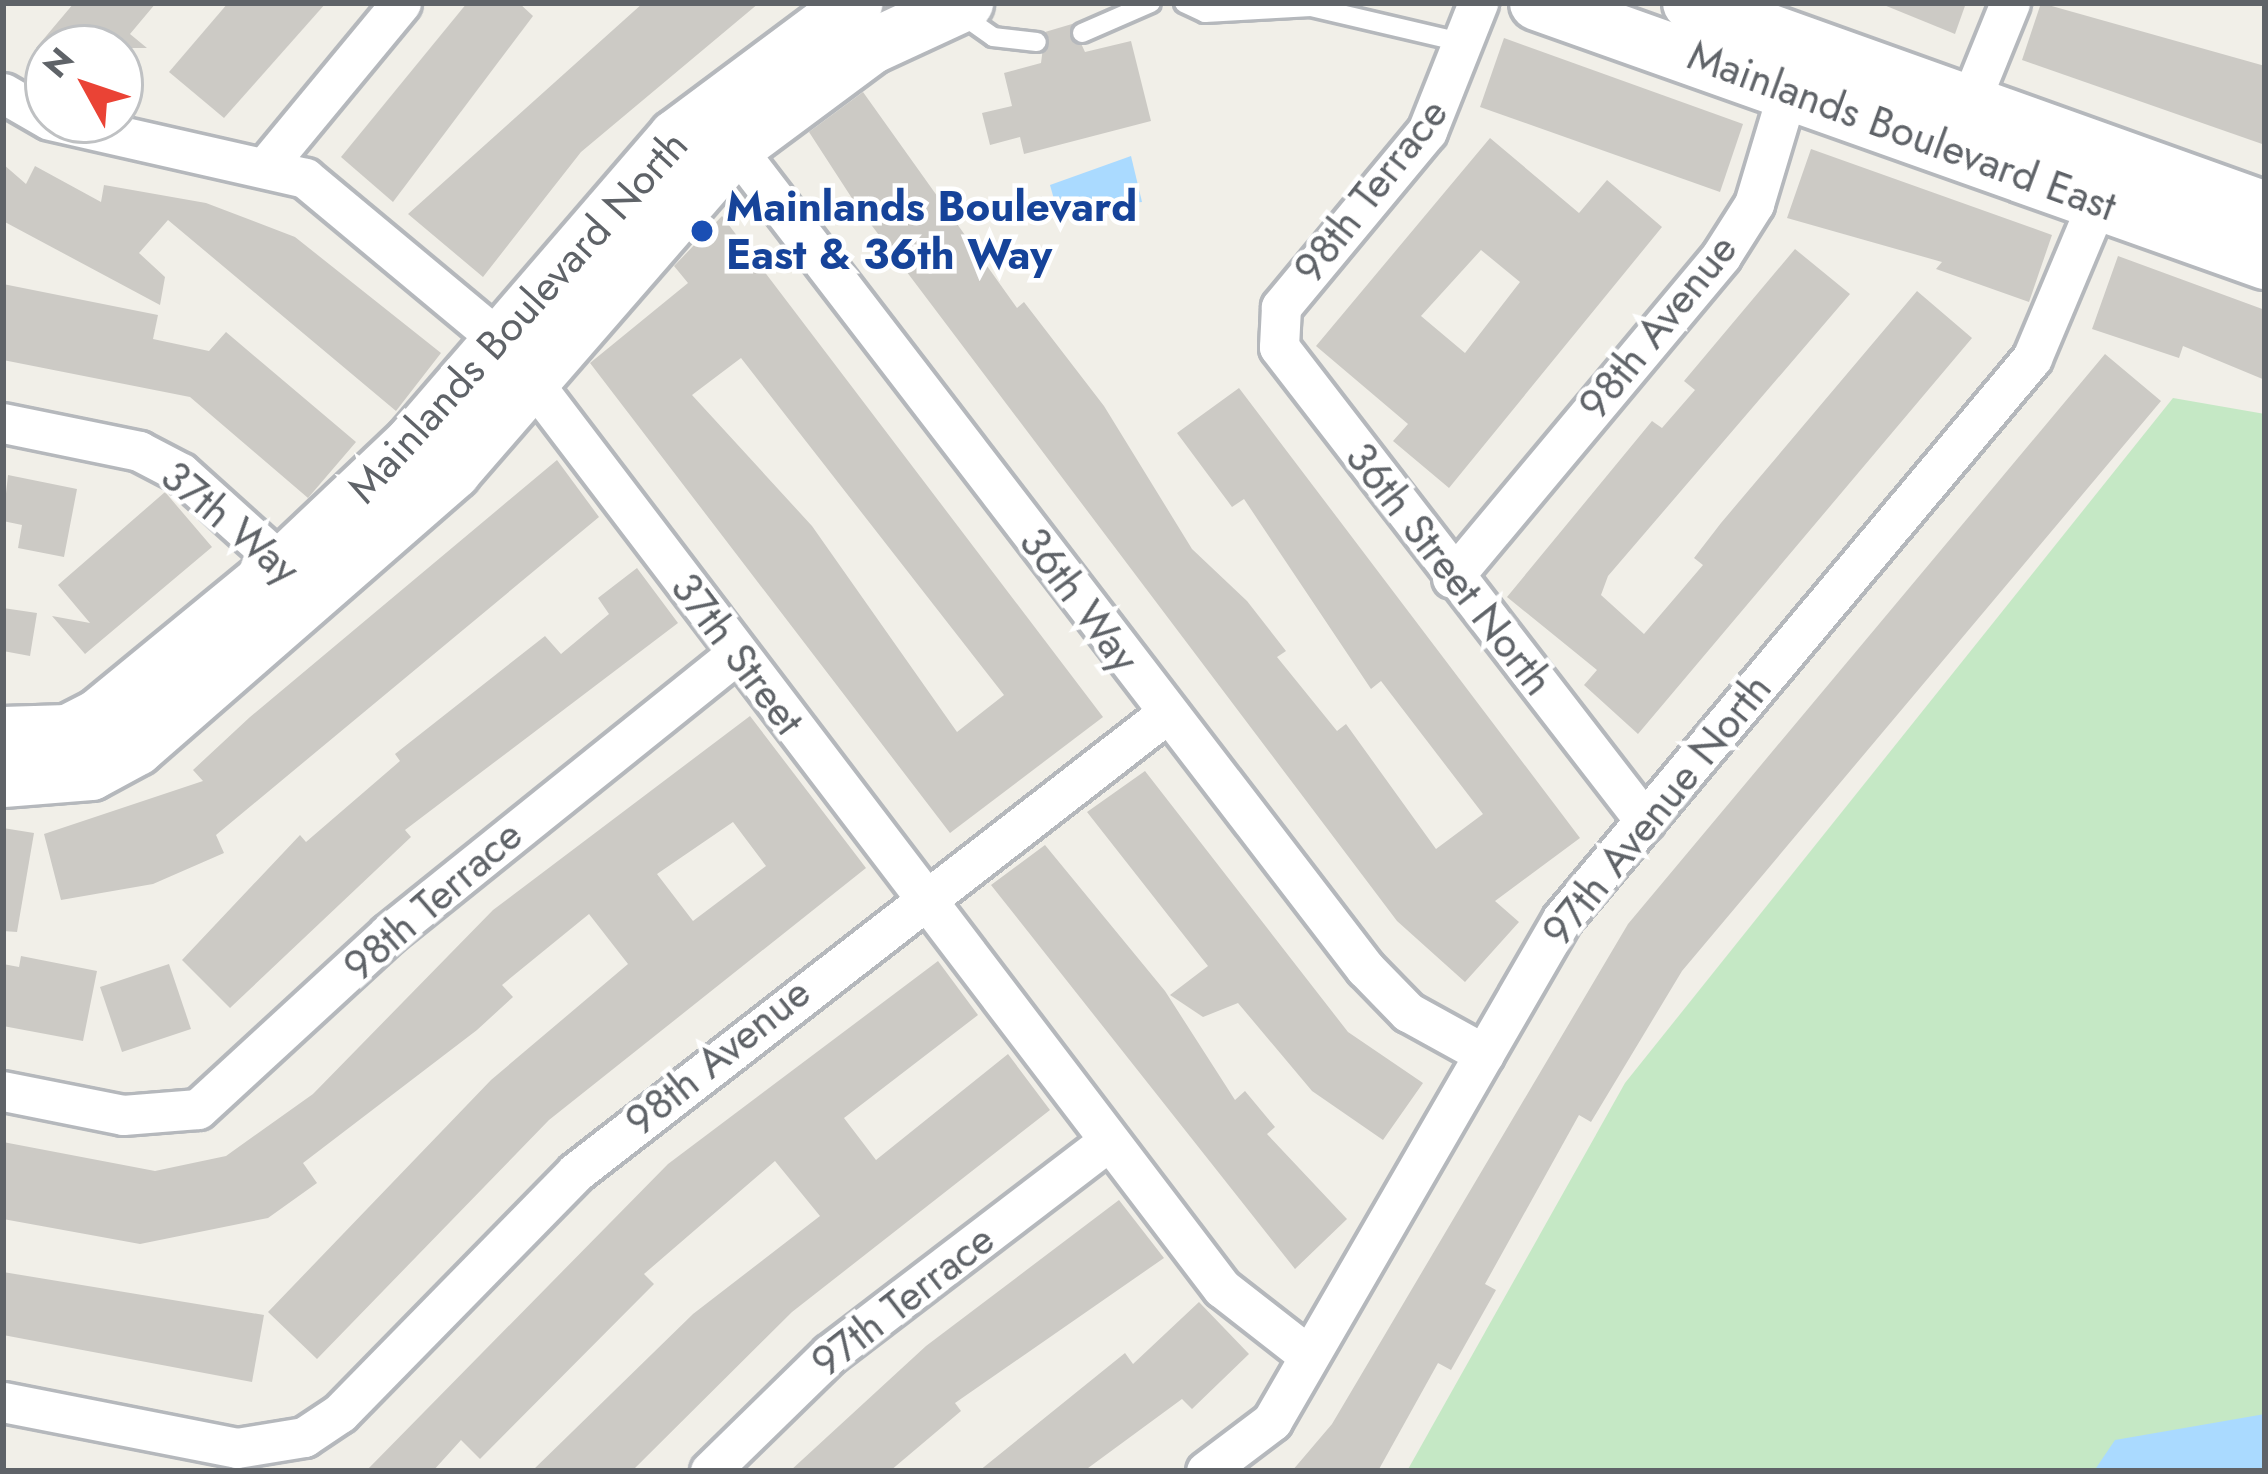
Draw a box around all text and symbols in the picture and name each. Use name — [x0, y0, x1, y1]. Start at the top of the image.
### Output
north arrow — [24, 24, 144, 144]
street label: Mainlands Boulevard East — [1681, 30, 2123, 232]
text: N — [32, 37, 85, 88]
street label: 98th Terrace — [1284, 89, 1458, 293]
street label: Mainlands Boulevard North — [338, 121, 698, 513]
place label: Mainlands Boulevard East & 36th Way — [726, 182, 1137, 280]
marker: Mainlands Boulevard East & 36th Way — [689, 218, 715, 244]
street label: 98th Avenue — [1568, 225, 1748, 429]
street label: 36th Street North — [1335, 433, 1563, 705]
street label: 37th Way — [151, 451, 309, 595]
street label: 36th Way — [1008, 518, 1150, 682]
street label: 37th Street — [660, 563, 814, 745]
street label: 97th Avenue North — [1532, 664, 1782, 956]
street label: 98th Terrace — [334, 810, 532, 992]
street label: 98th Avenue — [616, 967, 820, 1147]
street label: 97th Terrace — [802, 1214, 1004, 1388]

